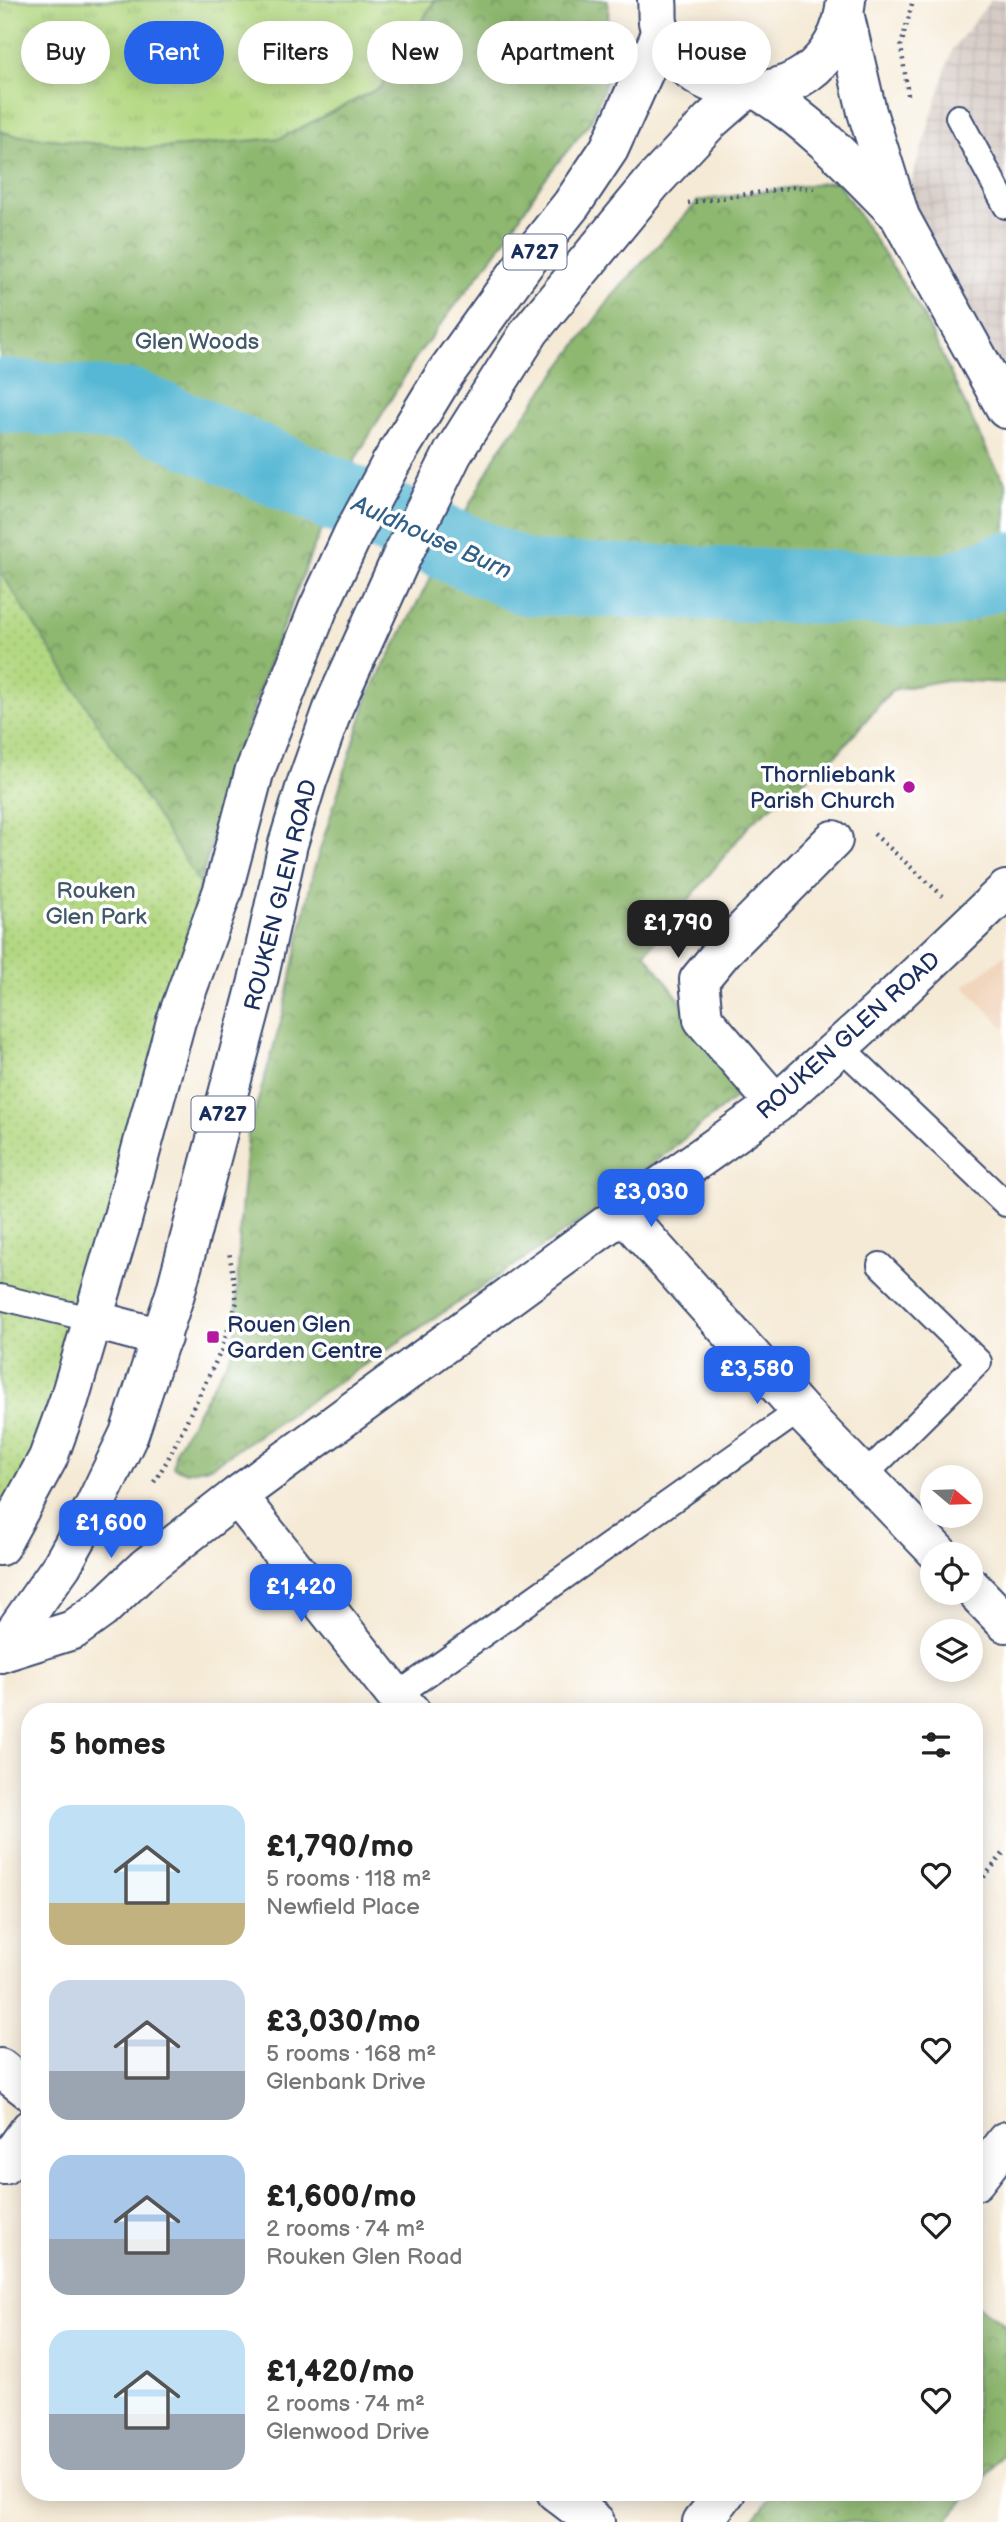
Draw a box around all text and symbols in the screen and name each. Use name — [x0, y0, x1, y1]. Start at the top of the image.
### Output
chip: Buy — [21, 21, 110, 84]
chip: Rent — [124, 21, 224, 84]
chip: Filters — [238, 21, 353, 84]
chip: New — [367, 21, 463, 84]
chip: Apartment — [477, 21, 638, 84]
chip: House — [652, 21, 771, 84]
road number: A727 — [504, 234, 566, 270]
park label: Glen Woods — [135, 328, 259, 356]
water label: Auldhouse Burn — [347, 489, 516, 586]
place label: Thornliebank Parish Church — [750, 761, 896, 815]
street label: ROUKEN GLEN ROAD — [239, 777, 323, 1014]
marker: Thornliebank Parish Church — [901, 779, 917, 795]
park label: Rouken Glen Park — [45, 877, 147, 931]
pin: £1,790 — [621, 900, 735, 960]
text: £1,790 — [643, 909, 713, 937]
street label: ROUKEN GLEN ROAD — [751, 946, 946, 1126]
road number: A727 — [192, 1096, 255, 1132]
pin: £3,030 — [594, 1170, 708, 1229]
text: £3,030 — [614, 1178, 688, 1206]
place label: Rouen Glen Garden Centre — [227, 1311, 383, 1365]
marker: Rouen Glen Garden Centre — [205, 1329, 221, 1345]
pin: £3,580 — [700, 1346, 814, 1406]
text: £3,580 — [720, 1355, 794, 1383]
north arrow — [920, 1465, 984, 1528]
map controls — [920, 1465, 983, 1682]
pin: £1,600 — [54, 1500, 168, 1560]
text: £1,600 — [75, 1509, 147, 1537]
button: locate — [920, 1542, 983, 1605]
pin: £1,420 — [244, 1564, 358, 1624]
text: £1,420 — [266, 1573, 336, 1601]
button: layers — [920, 1619, 983, 1682]
icon: filters — [917, 1726, 955, 1764]
text: 5 homes — [49, 1727, 166, 1763]
text: £1,790/mo — [266, 1829, 414, 1865]
icon: home — [105, 1833, 189, 1917]
icon: heart — [917, 1856, 955, 1894]
text: 5 rooms · 118 m² — [266, 1865, 431, 1893]
text: Newfield Place — [266, 1893, 420, 1921]
text: £3,030/mo — [266, 2004, 420, 2040]
icon: home — [105, 2008, 189, 2092]
icon: heart — [917, 2031, 955, 2069]
text: 5 rooms · 168 m² — [266, 2040, 436, 2068]
text: Glenbank Drive — [266, 2068, 426, 2096]
text: £1,600/mo — [266, 2179, 416, 2215]
icon: home — [105, 2183, 189, 2267]
icon: heart — [917, 2206, 955, 2244]
text: 2 rooms · 74 m² — [266, 2215, 425, 2243]
text: Rouken Glen Road — [266, 2243, 462, 2271]
text: £1,420/mo — [266, 2354, 414, 2390]
icon: home — [105, 2358, 189, 2442]
icon: heart — [917, 2381, 955, 2419]
text: 2 rooms · 74 m² — [266, 2390, 425, 2418]
text: Glenwood Drive — [266, 2418, 430, 2446]

